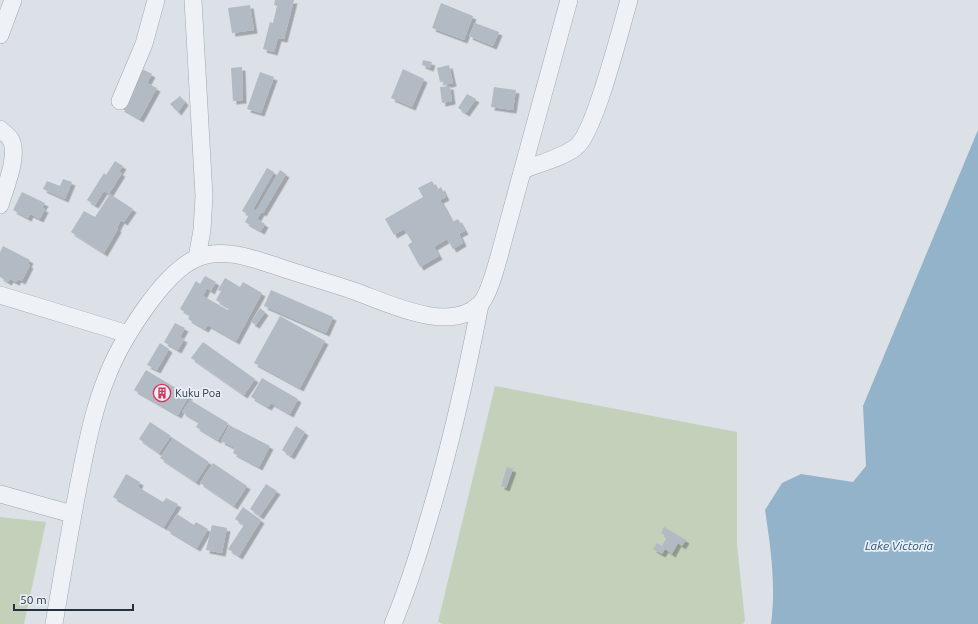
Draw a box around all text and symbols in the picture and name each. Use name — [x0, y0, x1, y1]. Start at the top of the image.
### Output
building icon: Kuku Poa — [152, 383, 172, 403]
place label: Kuku Poa — [175, 387, 221, 399]
water label: Lake Victoria — [865, 539, 933, 552]
scale bar — [14, 586, 133, 612]
text: 50 m — [20, 593, 47, 606]

